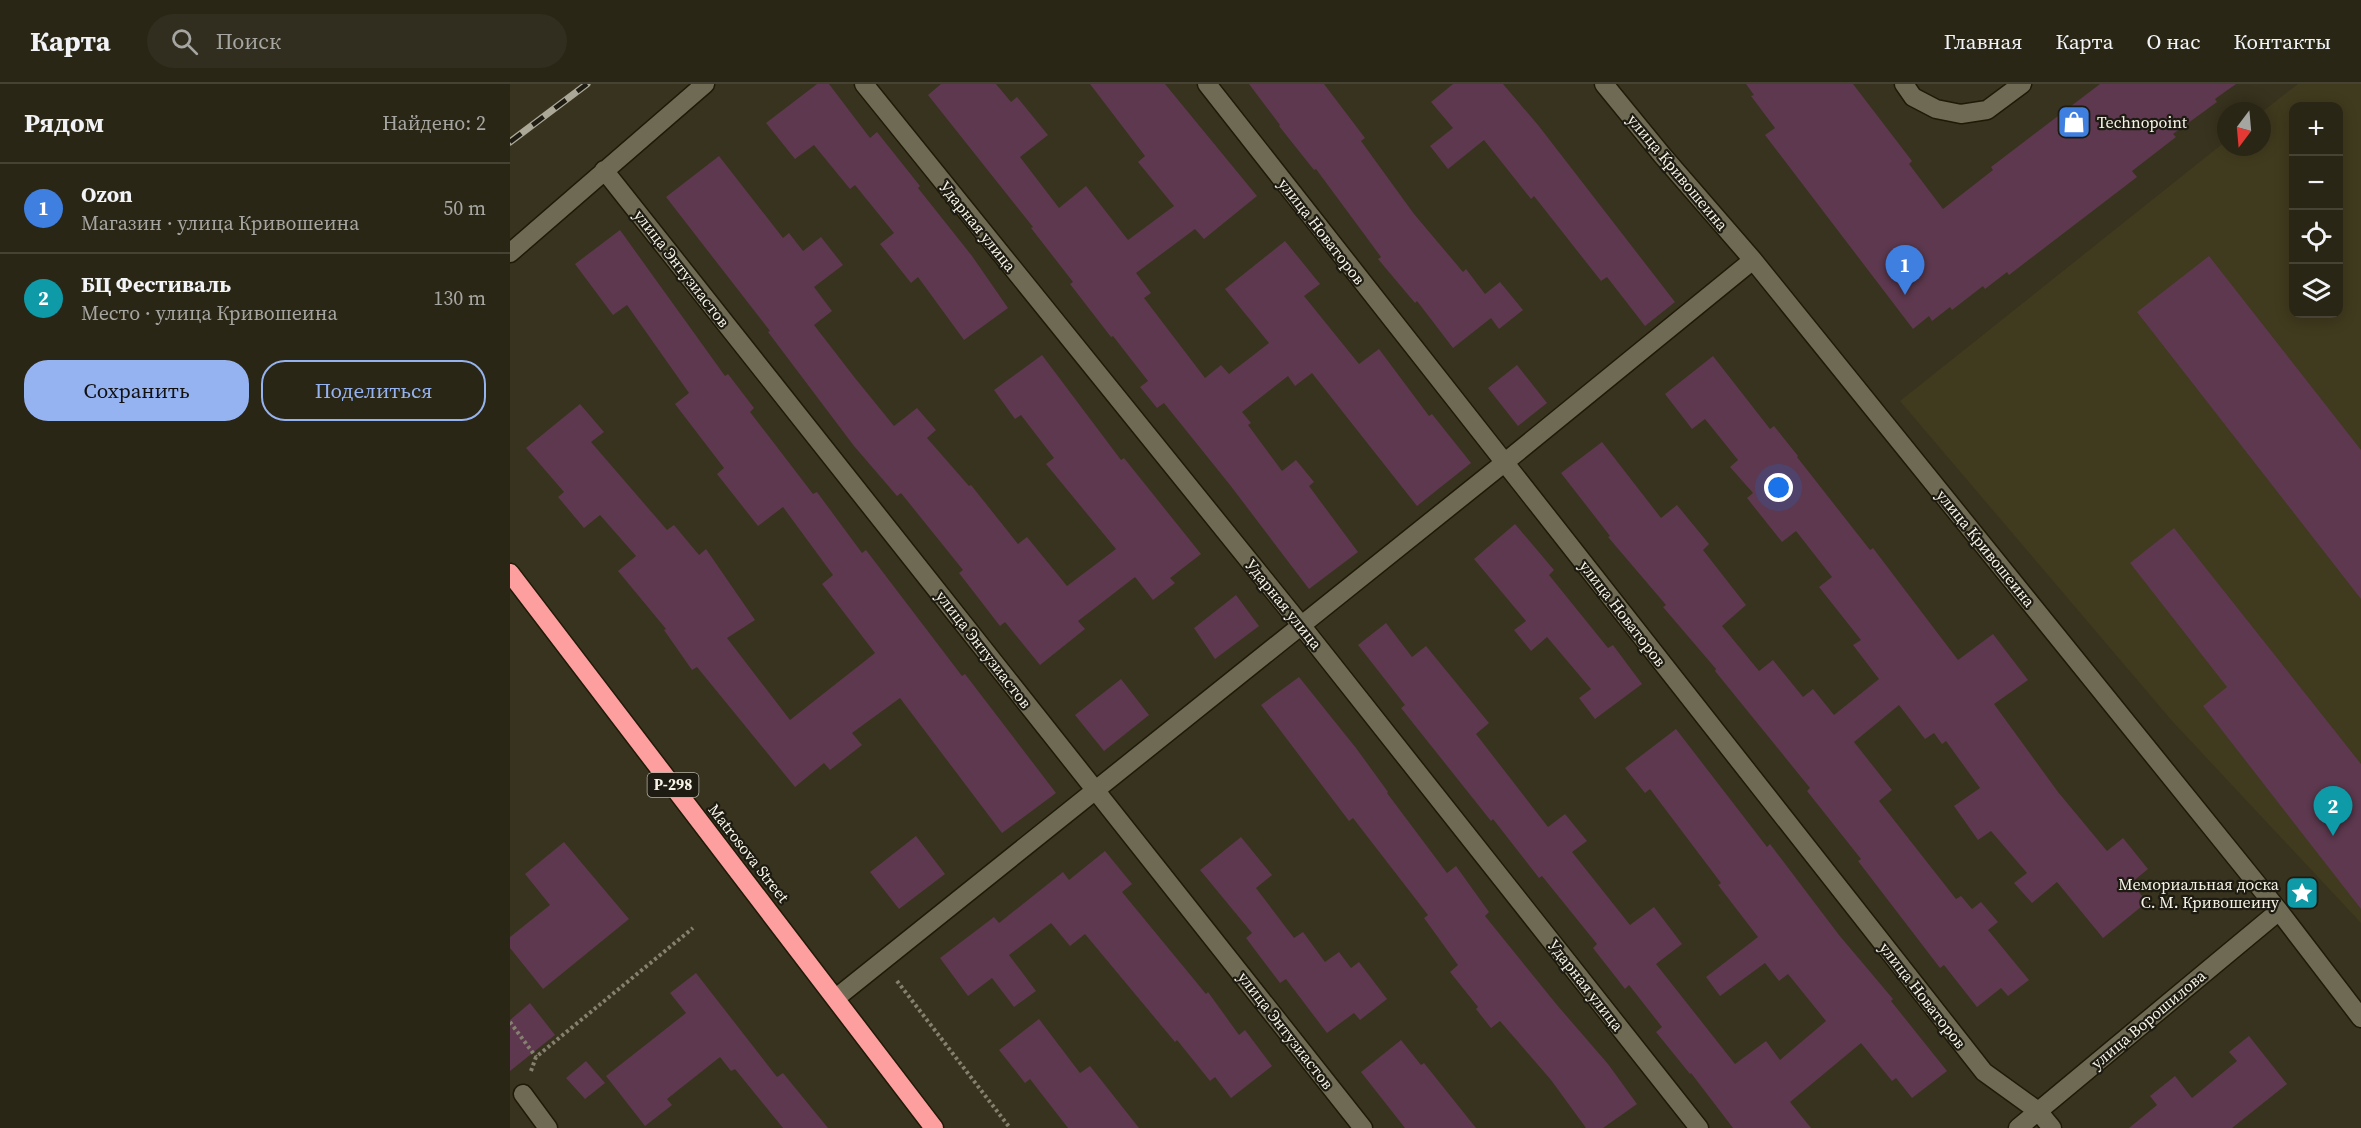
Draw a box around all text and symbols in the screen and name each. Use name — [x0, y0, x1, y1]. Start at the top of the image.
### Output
search box — [147, 14, 567, 68]
text: Карта — [30, 22, 111, 60]
icon: search — [168, 25, 201, 58]
text: Поиск — [216, 26, 281, 56]
text: Главная — [1944, 27, 2022, 56]
text: Карта — [2055, 27, 2113, 56]
text: О нас — [2146, 27, 2200, 56]
text: Контакты — [2233, 27, 2331, 56]
north arrow — [2217, 102, 2271, 156]
map controls — [2289, 102, 2343, 318]
button: + — [2289, 102, 2343, 156]
shop icon: Technopoint — [2056, 104, 2092, 140]
text: Рядом — [24, 105, 104, 141]
text: Найдено: 2 — [382, 109, 486, 137]
street label: улица Кривошеина — [1623, 109, 1734, 236]
place label: Technopoint — [2097, 111, 2188, 133]
button: − — [2289, 156, 2343, 210]
street label: улица Новаторов — [1274, 173, 1370, 289]
street label: Ударная улица — [935, 176, 1022, 277]
text: Ozon — [81, 179, 133, 209]
text: 1 — [38, 194, 49, 222]
text: 50 m — [443, 194, 486, 222]
street label: улица Энтузиастов — [629, 205, 735, 331]
text: Магазин · улица Кривошеина — [81, 209, 359, 237]
button: locate — [2289, 210, 2343, 264]
pin: 1 — [1886, 246, 1924, 295]
button: layers — [2289, 264, 2343, 318]
text: БЦ Фестиваль — [81, 269, 231, 299]
text: 2 — [38, 284, 49, 312]
text: 130 m — [433, 284, 486, 312]
text: Место · улица Кривошеина — [81, 299, 338, 327]
button: Сохранить — [24, 360, 249, 421]
button: Поделиться — [261, 360, 486, 421]
your location — [1764, 473, 1793, 502]
street label: улица Кривошеина — [1932, 484, 2041, 612]
street label: Ударная улица — [1241, 554, 1328, 655]
street label: улица Новаторов — [1575, 555, 1671, 671]
street label: улица Энтузиастов — [931, 586, 1037, 712]
road number: Р-298 — [648, 773, 698, 797]
pin: 2 — [2314, 786, 2352, 836]
street label: Matrosova Street — [704, 799, 795, 908]
place label: Мемориальная доска С. М. Кривошеину — [2118, 873, 2280, 913]
place icon: Мемориальная доска С. М. Кривошеину — [2284, 875, 2320, 911]
street label: Ударная улица — [1543, 935, 1629, 1036]
street label: улица Новаторов — [1875, 937, 1971, 1053]
street label: улица Ворошилова — [2086, 964, 2211, 1074]
street label: улица Энтузиастов — [1233, 967, 1339, 1093]

